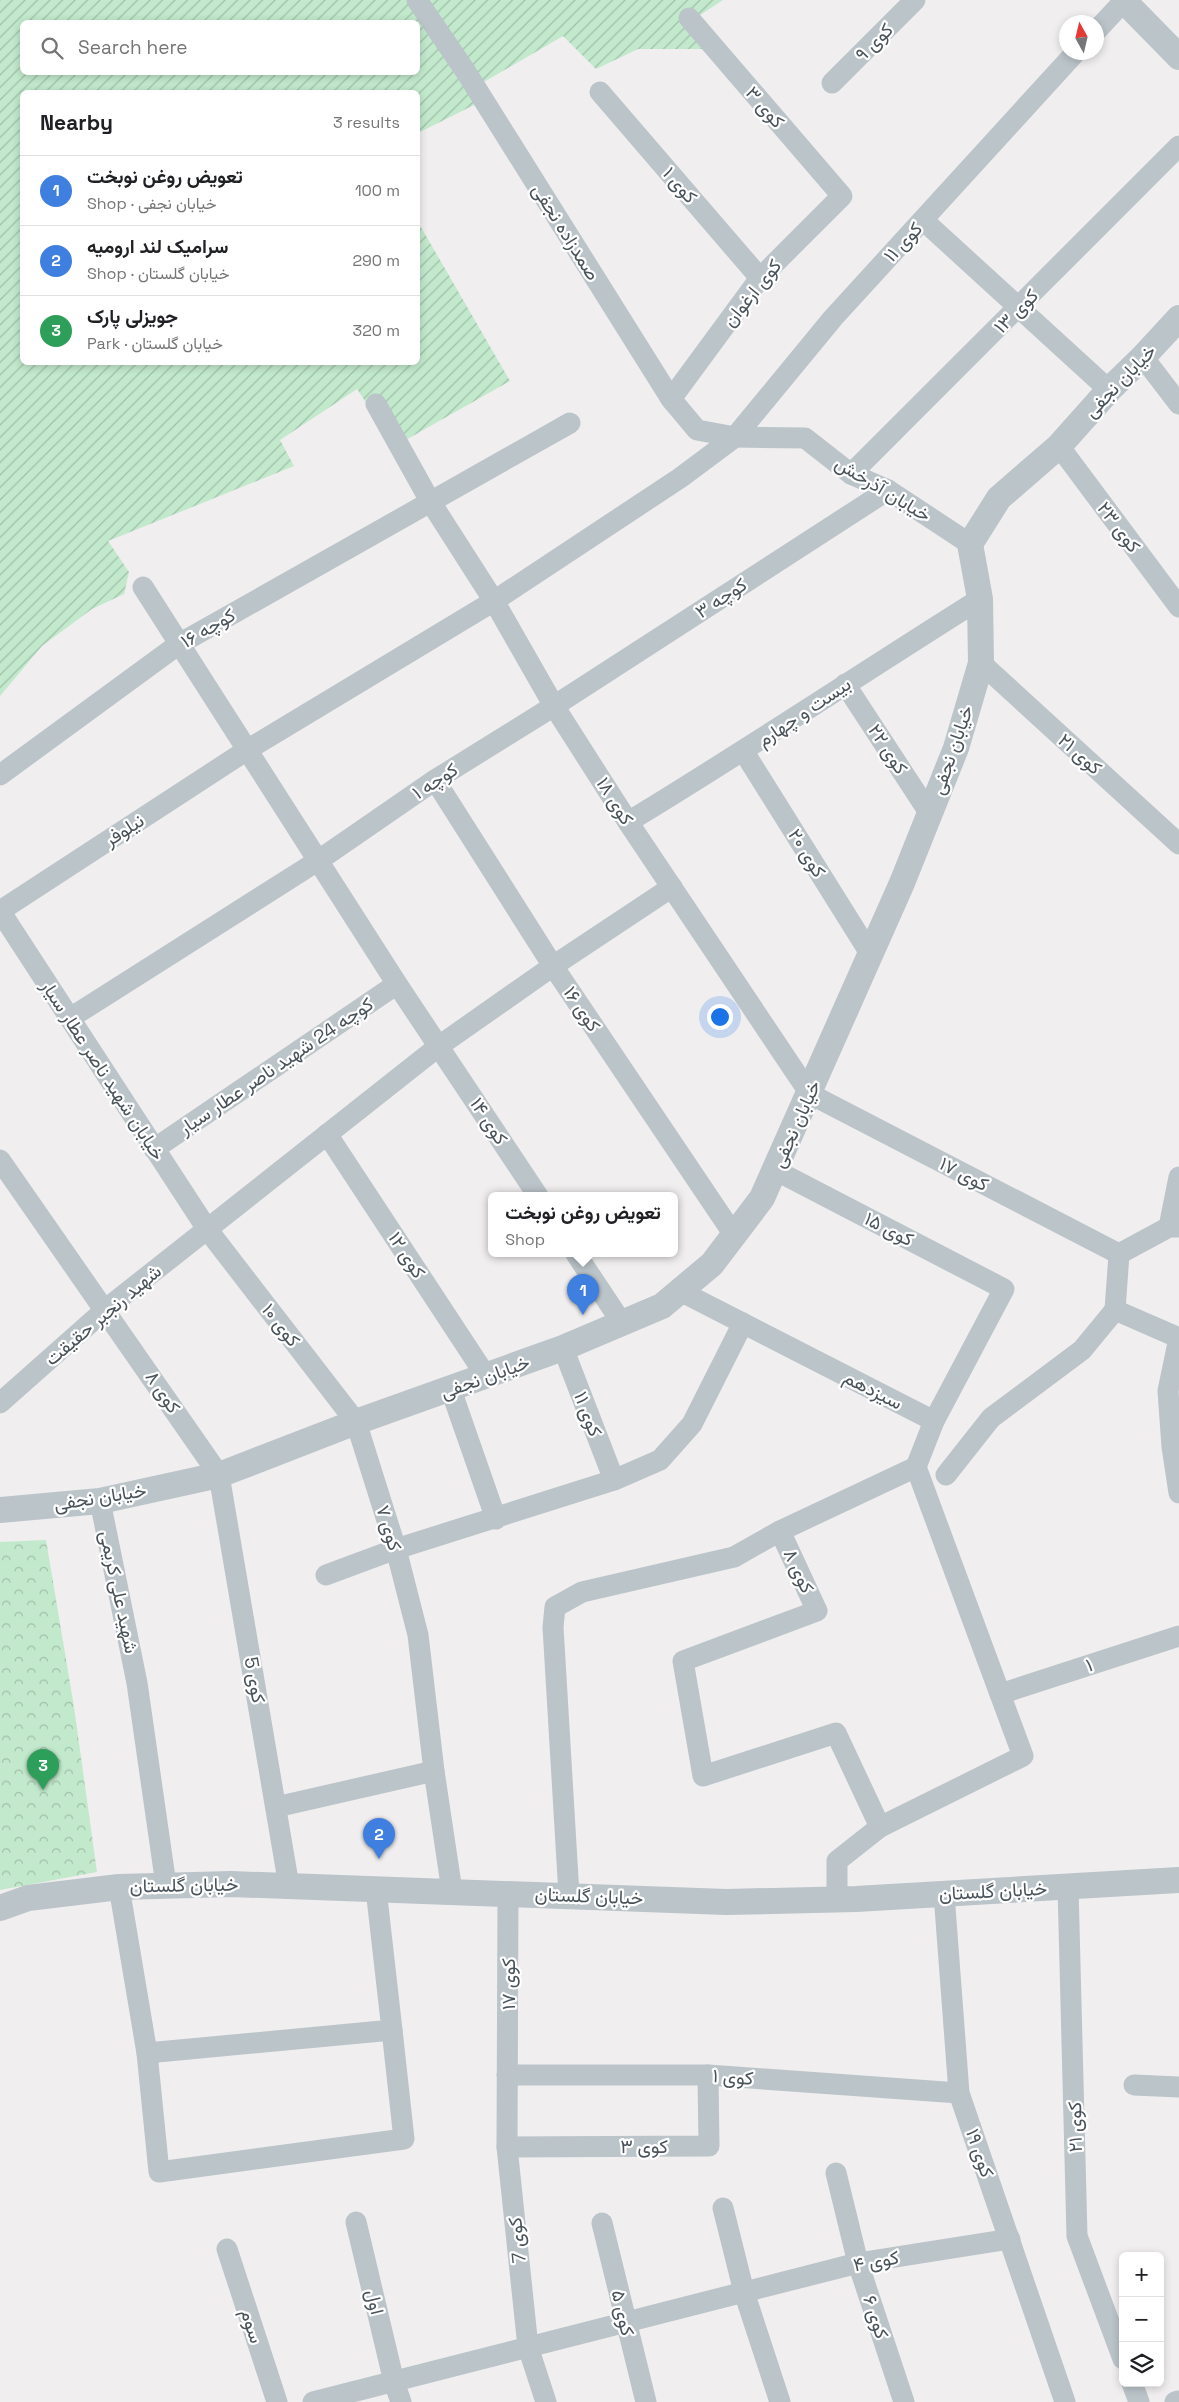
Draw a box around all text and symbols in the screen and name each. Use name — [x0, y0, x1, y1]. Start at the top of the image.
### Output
north arrow — [1059, 15, 1104, 60]
street label: کوی ۹ — [849, 17, 899, 67]
search box — [20, 20, 420, 75]
icon: search — [38, 34, 66, 62]
text: Search here — [78, 35, 188, 60]
street label: کوی ۳ — [740, 81, 790, 133]
text: Nearby — [40, 109, 113, 136]
text: 3 results — [333, 112, 400, 133]
street label: کوی ۱ — [657, 161, 703, 209]
text: تعویض روغن نوبخت — [87, 164, 243, 189]
street label: صمدزاده نجفی — [526, 179, 606, 285]
text: 1 — [52, 180, 60, 201]
text: 100 m — [355, 180, 400, 201]
text: Shop · خیابان نجفی — [87, 193, 216, 214]
street label: کوی ۱۱ — [878, 217, 928, 267]
text: سرامیک لند ارومیه — [87, 234, 228, 259]
text: 2 — [51, 250, 61, 271]
text: 290 m — [352, 250, 400, 271]
street label: کوی ارغوان — [717, 254, 787, 332]
text: Shop · خیابان گلستان — [87, 263, 229, 284]
street label: کوی ۱۳ — [988, 283, 1044, 339]
text: جویزلی پارک — [87, 304, 178, 329]
text: 3 — [51, 320, 61, 341]
text: 320 m — [353, 320, 400, 341]
text: Park · خیابان گلستان — [87, 333, 223, 354]
street label: خیابان نجفی — [1079, 339, 1161, 423]
street label: خیابان آذرخش — [830, 451, 936, 527]
street label: کوی ۲۳ — [1092, 496, 1146, 558]
street label: کوچه ۳ — [690, 572, 752, 625]
street label: کوچه ۱۶ — [176, 602, 240, 654]
street label: بیست و چهارم — [752, 671, 856, 753]
street label: خیابان نجفی — [925, 702, 979, 798]
street label: کوی ۲۲ — [863, 719, 913, 779]
street label: کوی ۲۱ — [1053, 728, 1107, 780]
street label: کوچه ۱ — [407, 757, 463, 806]
street label: کوی ۱۸ — [591, 772, 639, 830]
street label: نیلوفر — [98, 808, 149, 853]
street label: کوی ۲۰ — [782, 824, 832, 882]
street label: خیابان شهید ناصر عطار سیار — [35, 974, 171, 1165]
street label: کوی ۱۶ — [558, 981, 606, 1037]
street label: کوچه 24 شهید ناصر عطار سیار — [173, 992, 379, 1142]
your location — [707, 1004, 733, 1030]
street label: خیابان نجفی — [766, 1076, 826, 1172]
street label: کوی ۱۴ — [464, 1093, 514, 1149]
street label: کوی ۱۷ — [935, 1151, 993, 1197]
popup — [488, 1192, 678, 1257]
text: تعویض روغن نوبخت — [505, 1200, 661, 1225]
street label: کوی ۱۵ — [860, 1206, 918, 1252]
street label: کوی ۱۲ — [383, 1227, 431, 1283]
text: Shop — [505, 1229, 545, 1250]
street label: شهید رنجبر حقیقت — [39, 1259, 167, 1371]
pin: 1 — [567, 1274, 599, 1315]
street label: کوی ۱۰ — [256, 1298, 306, 1352]
street label: خیابان نجفی — [437, 1349, 533, 1405]
street label: سیزدهم — [839, 1365, 907, 1415]
street label: کوی ۸ — [140, 1366, 186, 1418]
street label: کوی ۱۱ — [568, 1388, 608, 1440]
street label: خیابان نجفی — [52, 1477, 148, 1517]
street label: کوی ۷ — [370, 1502, 408, 1554]
street label: شهید علی کریمی — [94, 1528, 144, 1656]
street label: کوی ۸ — [778, 1545, 820, 1597]
street label: ۱ — [1083, 1652, 1095, 1678]
street label: کوی 5 — [239, 1655, 271, 1705]
pin: 3 — [27, 1749, 59, 1790]
pin: 2 — [363, 1818, 395, 1859]
street label: خیابان گلستان — [130, 1872, 238, 1898]
street label: خیابان گلستان — [938, 1876, 1048, 1906]
street label: خیابان گلستان — [534, 1882, 644, 1910]
street label: کوی ۱۷ — [496, 1958, 521, 2010]
street label: کوی ۱ — [712, 2063, 754, 2091]
street label: کوی ۲۱ — [1062, 2101, 1088, 2153]
street label: کوی ۱۹ — [960, 2125, 1000, 2181]
street label: کوی ۳ — [620, 2134, 668, 2159]
street label: کوی 7 — [502, 2216, 532, 2264]
street label: کوی ۴ — [851, 2245, 901, 2277]
map controls — [1119, 2252, 1164, 2387]
button: + — [1119, 2252, 1164, 2297]
street label: اول — [360, 2287, 390, 2317]
street label: کوی ۵ — [606, 2288, 640, 2338]
street label: کوی ۶ — [857, 2292, 895, 2342]
button: − — [1119, 2297, 1164, 2342]
street label: سوم — [235, 2306, 269, 2346]
button: layers — [1119, 2342, 1164, 2387]

